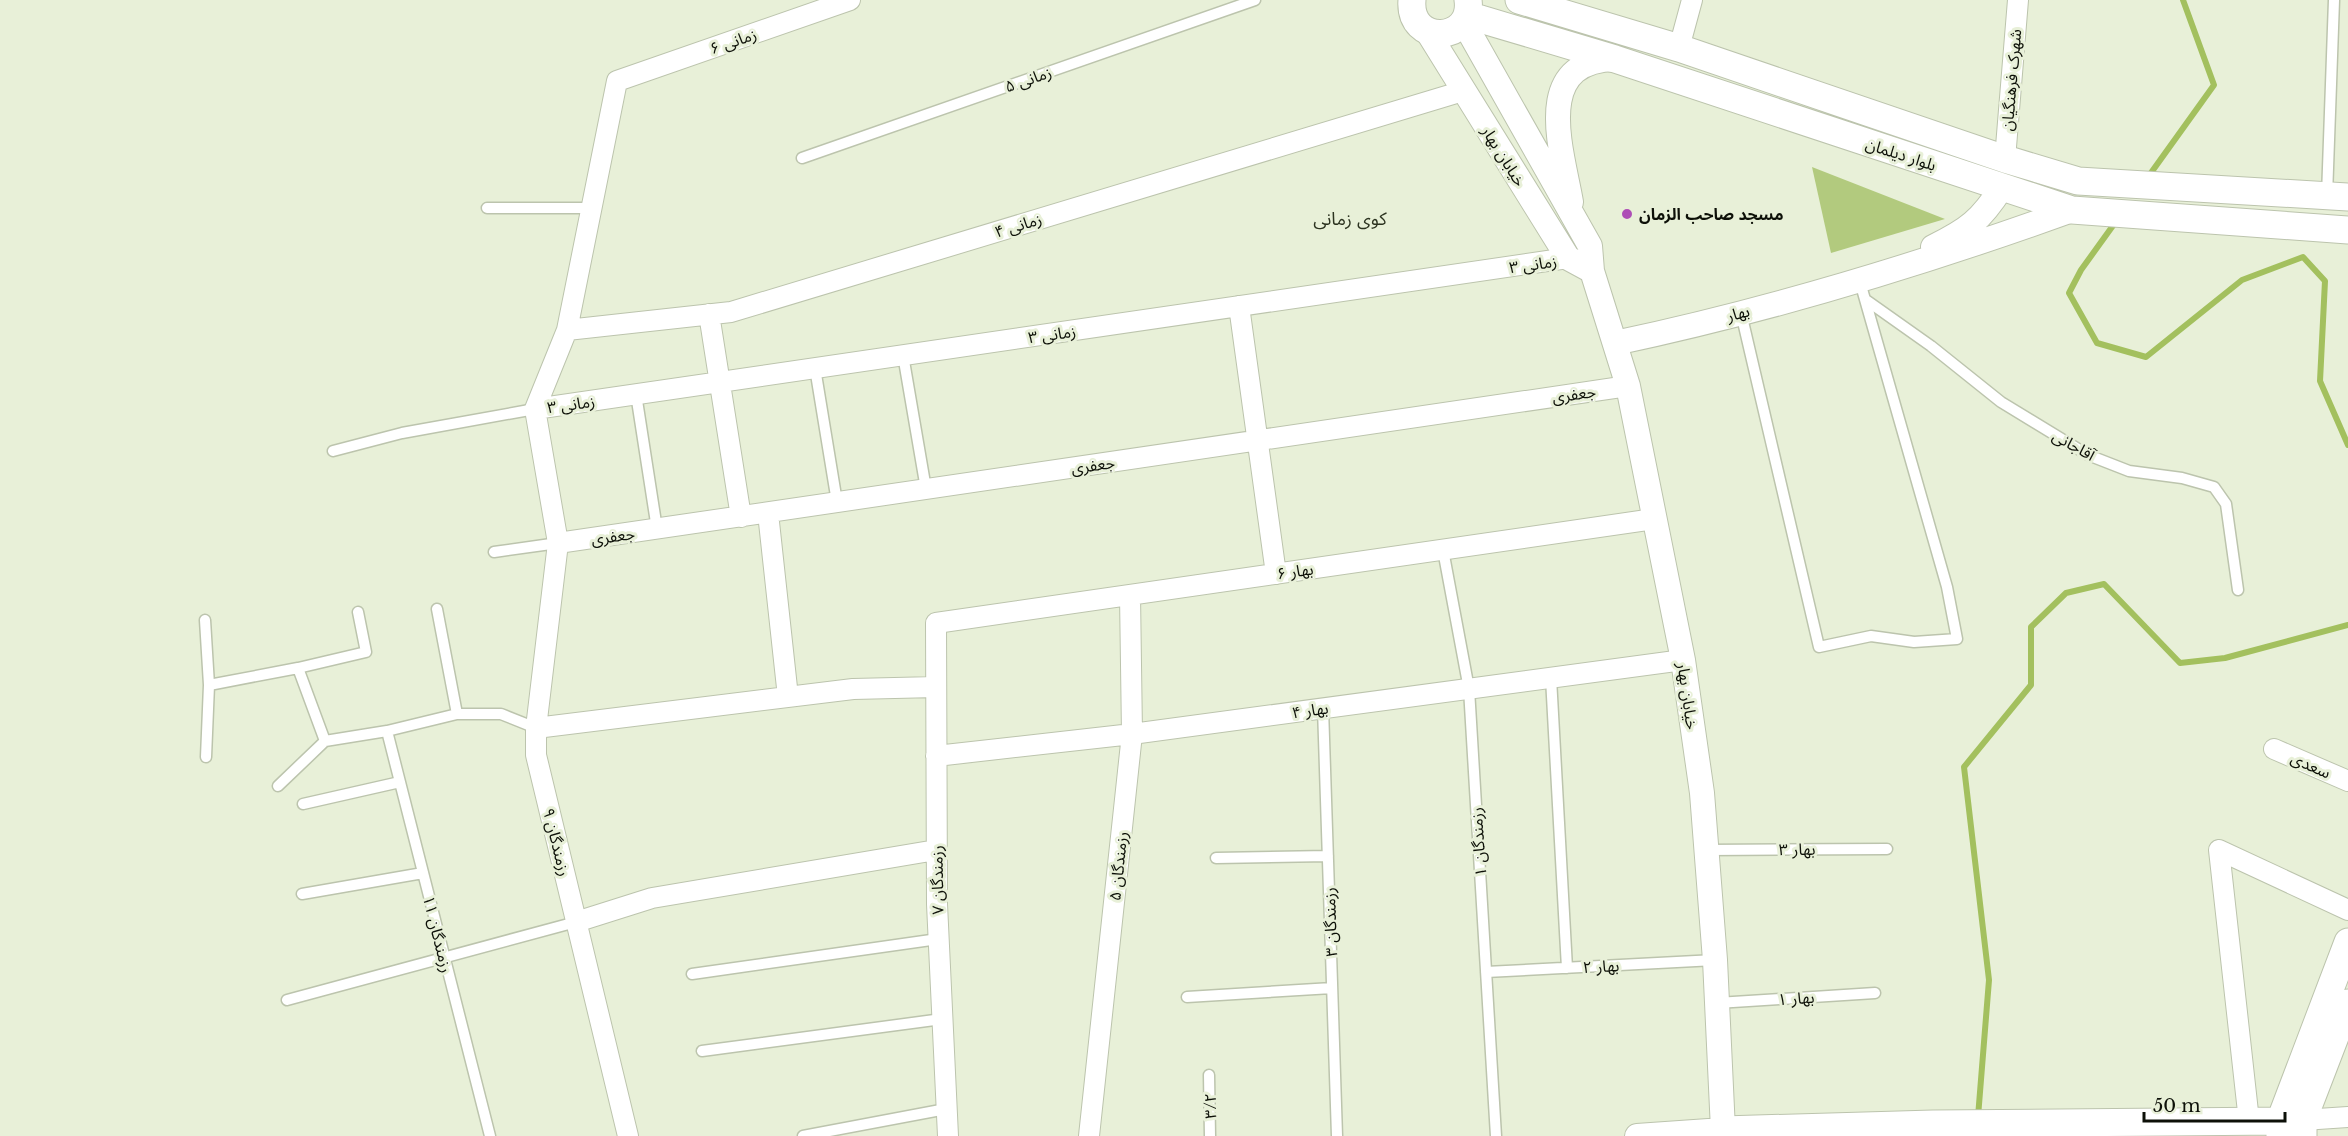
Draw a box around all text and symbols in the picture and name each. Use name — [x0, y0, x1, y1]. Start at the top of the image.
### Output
street label: زمانی ۶ — [707, 24, 759, 58]
street label: شهرک فرهنگیان — [1997, 28, 2025, 132]
street label: زمانی ۵ — [1002, 62, 1054, 96]
street label: خیابان بهار — [1477, 121, 1530, 190]
street label: بلوار دیلمان — [1863, 133, 1939, 175]
place label: مسجد صاحب الزمان — [1639, 204, 1784, 224]
marker: مسجد صاحب الزمان — [1620, 207, 1634, 221]
street label: زمانی ۴ — [992, 208, 1044, 242]
district label: کوی زمانی — [1313, 208, 1387, 230]
street label: زمانی ۳ — [1508, 251, 1558, 277]
street label: بهار — [1723, 300, 1752, 326]
street label: زمانی ۳ — [1027, 321, 1077, 347]
street label: جعفری — [1551, 381, 1597, 407]
street label: زمانی ۳ — [546, 391, 596, 417]
street label: آقاجانی — [2049, 425, 2100, 465]
street label: جعفری — [1070, 452, 1116, 478]
street label: جعفری — [590, 523, 636, 549]
street label: بهار ۶ — [1275, 559, 1315, 583]
street label: خیابان بهار — [1673, 660, 1703, 731]
street label: بهار ۴ — [1290, 698, 1330, 722]
street label: سعدی — [2288, 747, 2334, 783]
street label: رزمندگان ۹ — [539, 806, 575, 878]
street label: رزمندگان ۱ — [1466, 807, 1490, 877]
street label: رزمندگان ۵ — [1104, 830, 1132, 902]
street label: بهار ۳ — [1778, 839, 1816, 859]
street label: رزمندگان ۷ — [926, 845, 948, 915]
street label: رزمندگان ۳ — [1319, 887, 1341, 957]
street label: رزمندگان ۱۱ — [419, 893, 457, 975]
street label: بهار ۲ — [1582, 955, 1620, 977]
street label: بهار ۱ — [1777, 987, 1815, 1009]
scale bar — [2144, 1085, 2285, 1123]
street label: ۳/۲ — [1200, 1093, 1220, 1119]
text: 50 m — [2153, 1095, 2201, 1117]

